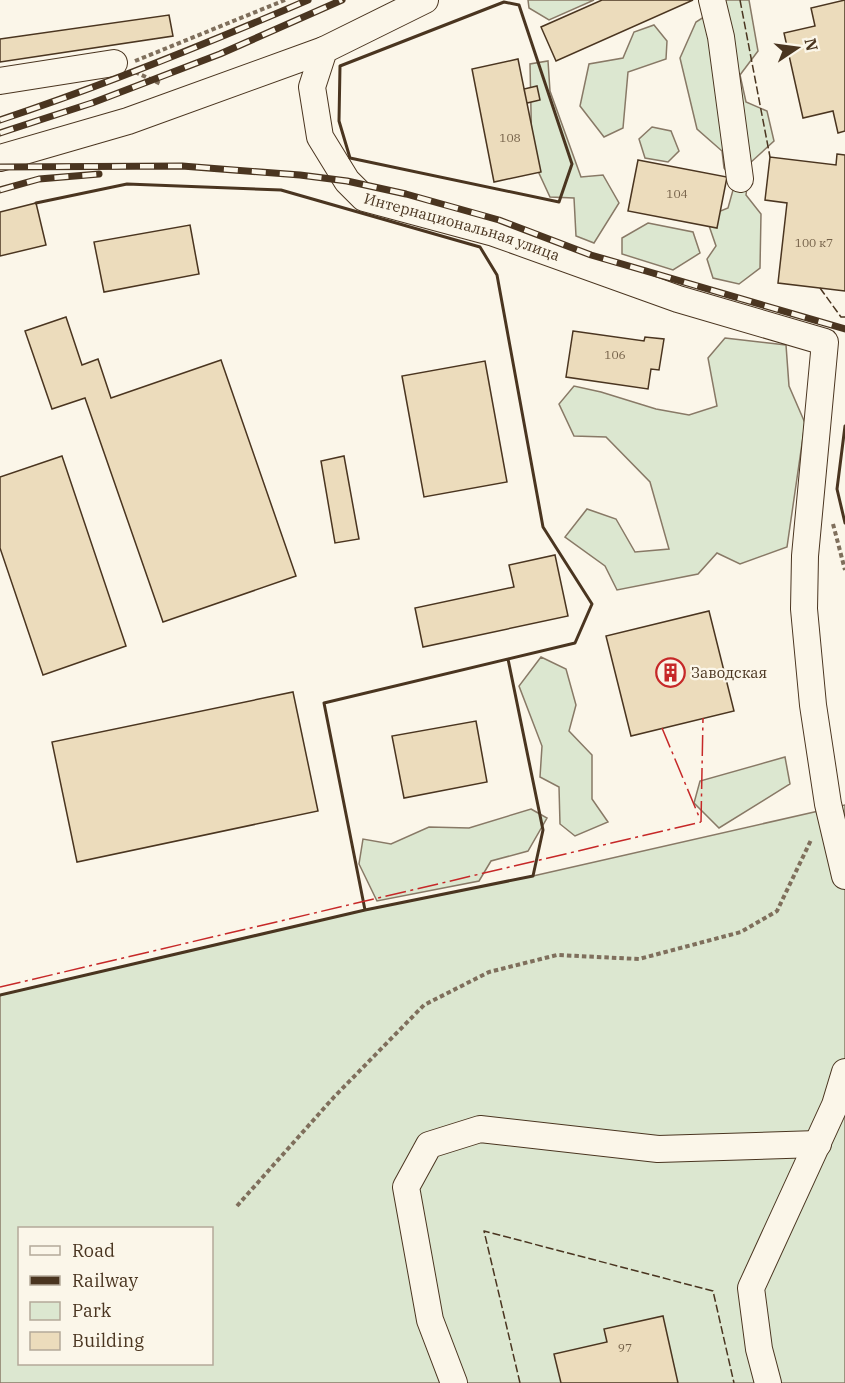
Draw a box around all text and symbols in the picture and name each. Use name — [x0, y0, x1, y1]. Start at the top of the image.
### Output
north arrow — [767, 18, 827, 78]
text: N — [800, 36, 823, 53]
house number: 108 — [499, 130, 521, 145]
house number: 104 — [666, 186, 688, 201]
street label: Интернациональная улица — [362, 188, 563, 265]
house number: 100 к7 — [795, 235, 833, 250]
house number: 106 — [604, 347, 626, 362]
building icon: Заводская — [654, 657, 686, 689]
place label: Заводская — [691, 663, 767, 682]
legend — [18, 1227, 213, 1365]
text: Road — [72, 1239, 115, 1262]
text: Railway — [72, 1269, 138, 1292]
text: Park — [72, 1299, 112, 1322]
text: Building — [72, 1329, 144, 1352]
house number: 97 — [618, 1340, 632, 1355]

